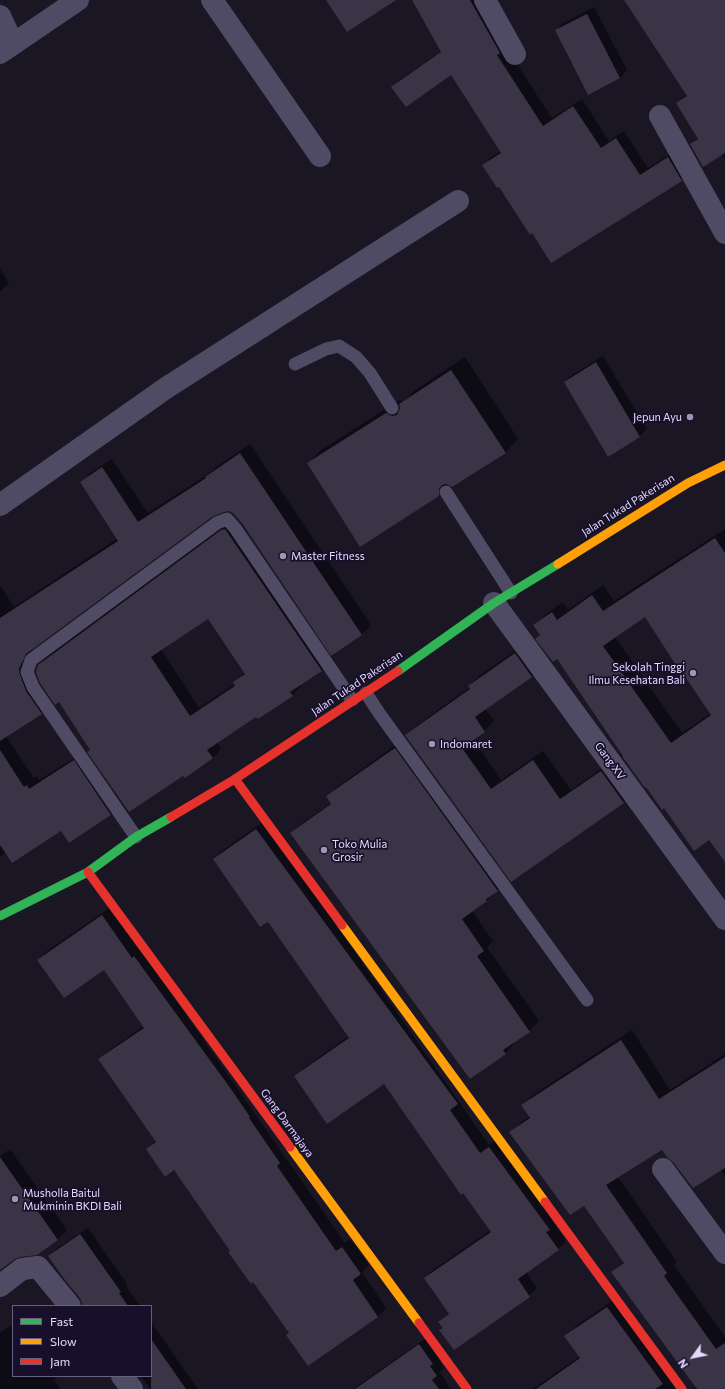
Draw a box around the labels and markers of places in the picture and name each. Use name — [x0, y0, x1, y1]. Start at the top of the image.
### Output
place label: Jepun Ayu — [633, 410, 682, 424]
marker: Jepun Ayu — [685, 412, 695, 422]
place label: Master Fitness — [291, 549, 365, 563]
marker: Master Fitness — [278, 551, 288, 561]
place label: Sekolah Tinggi Ilmu Kesehatan Bali — [588, 660, 685, 686]
marker: Sekolah Tinggi Ilmu Kesehatan Bali — [688, 668, 698, 678]
place label: Indomaret — [440, 737, 492, 751]
marker: Indomaret — [427, 739, 437, 749]
place label: Toko Mulia Grosir — [332, 837, 387, 863]
marker: Toko Mulia Grosir — [319, 845, 329, 855]
place label: Musholla Baitul Mukminin BKDI Bali — [23, 1186, 122, 1212]
marker: Musholla Baitul Mukminin BKDI Bali — [10, 1194, 20, 1204]

